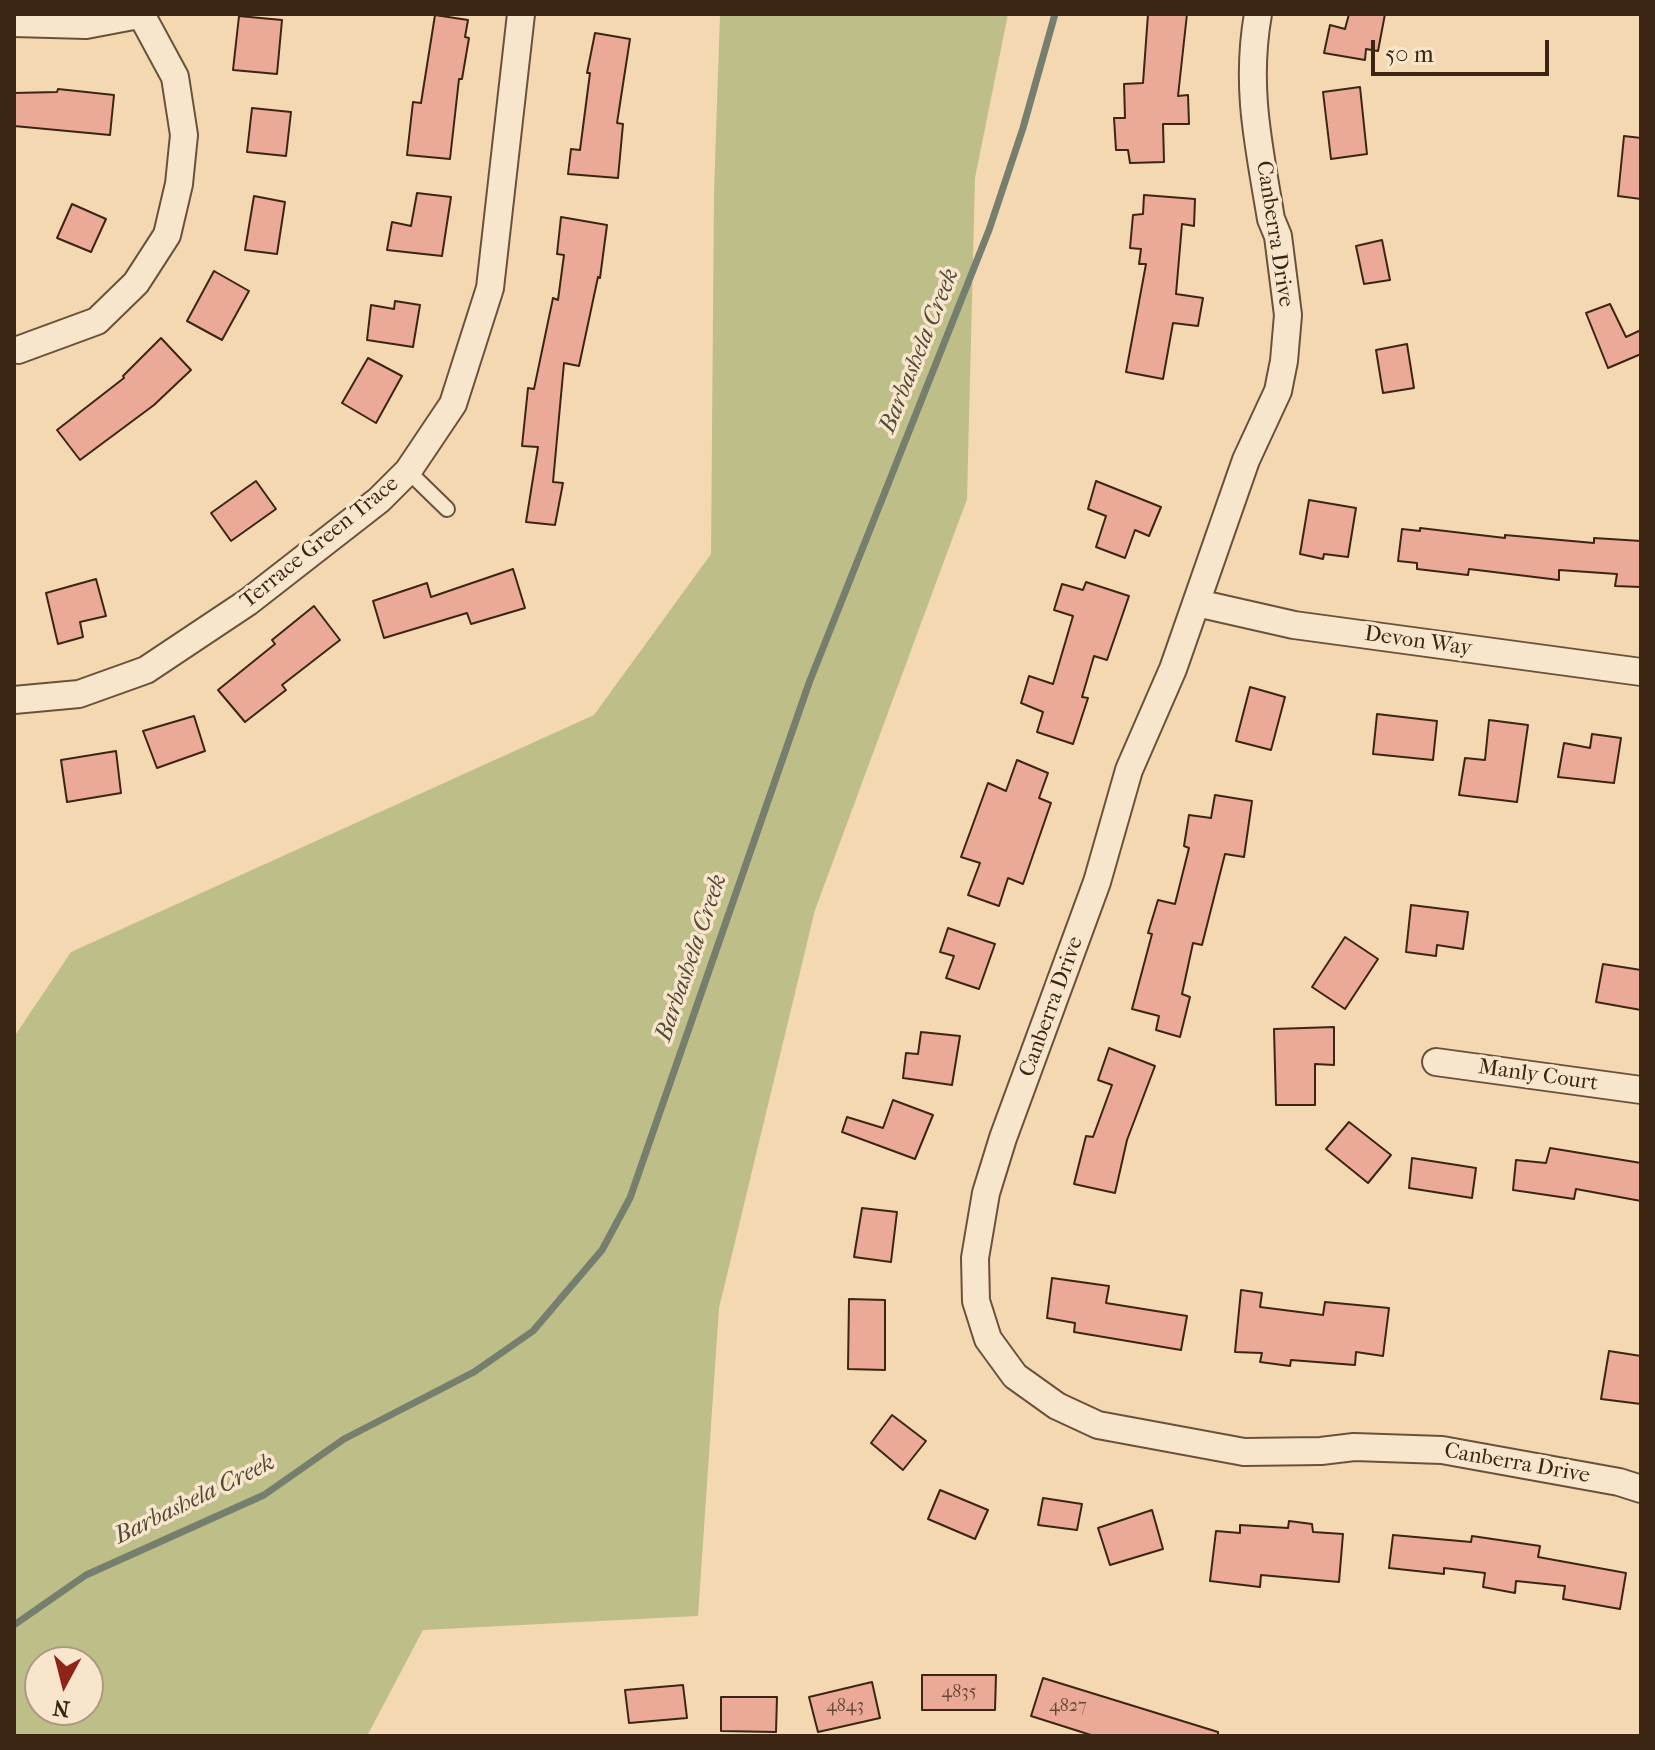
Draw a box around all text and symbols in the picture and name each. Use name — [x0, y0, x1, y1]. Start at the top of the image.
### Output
scale bar — [1375, 24, 1553, 74]
text: 50 m — [1385, 40, 1434, 68]
street label: Canberra Drive — [1249, 159, 1299, 309]
water label: Barbashela Creek — [874, 265, 966, 437]
street label: Terrace Green Trace — [236, 471, 404, 615]
street label: Devon Way — [1363, 621, 1473, 663]
water label: Barbashela Creek — [650, 871, 734, 1045]
street label: Canberra Drive — [1014, 933, 1090, 1081]
street label: Manly Court — [1476, 1055, 1600, 1097]
street label: Canberra Drive — [1442, 1438, 1592, 1490]
water label: Barbashela Creek — [110, 1449, 280, 1551]
north arrow — [24, 1646, 104, 1726]
house number: 4835 — [942, 1682, 976, 1704]
text: N — [51, 1694, 71, 1722]
house number: 4843 — [826, 1696, 864, 1718]
house number: 4827 — [1049, 1696, 1087, 1718]

